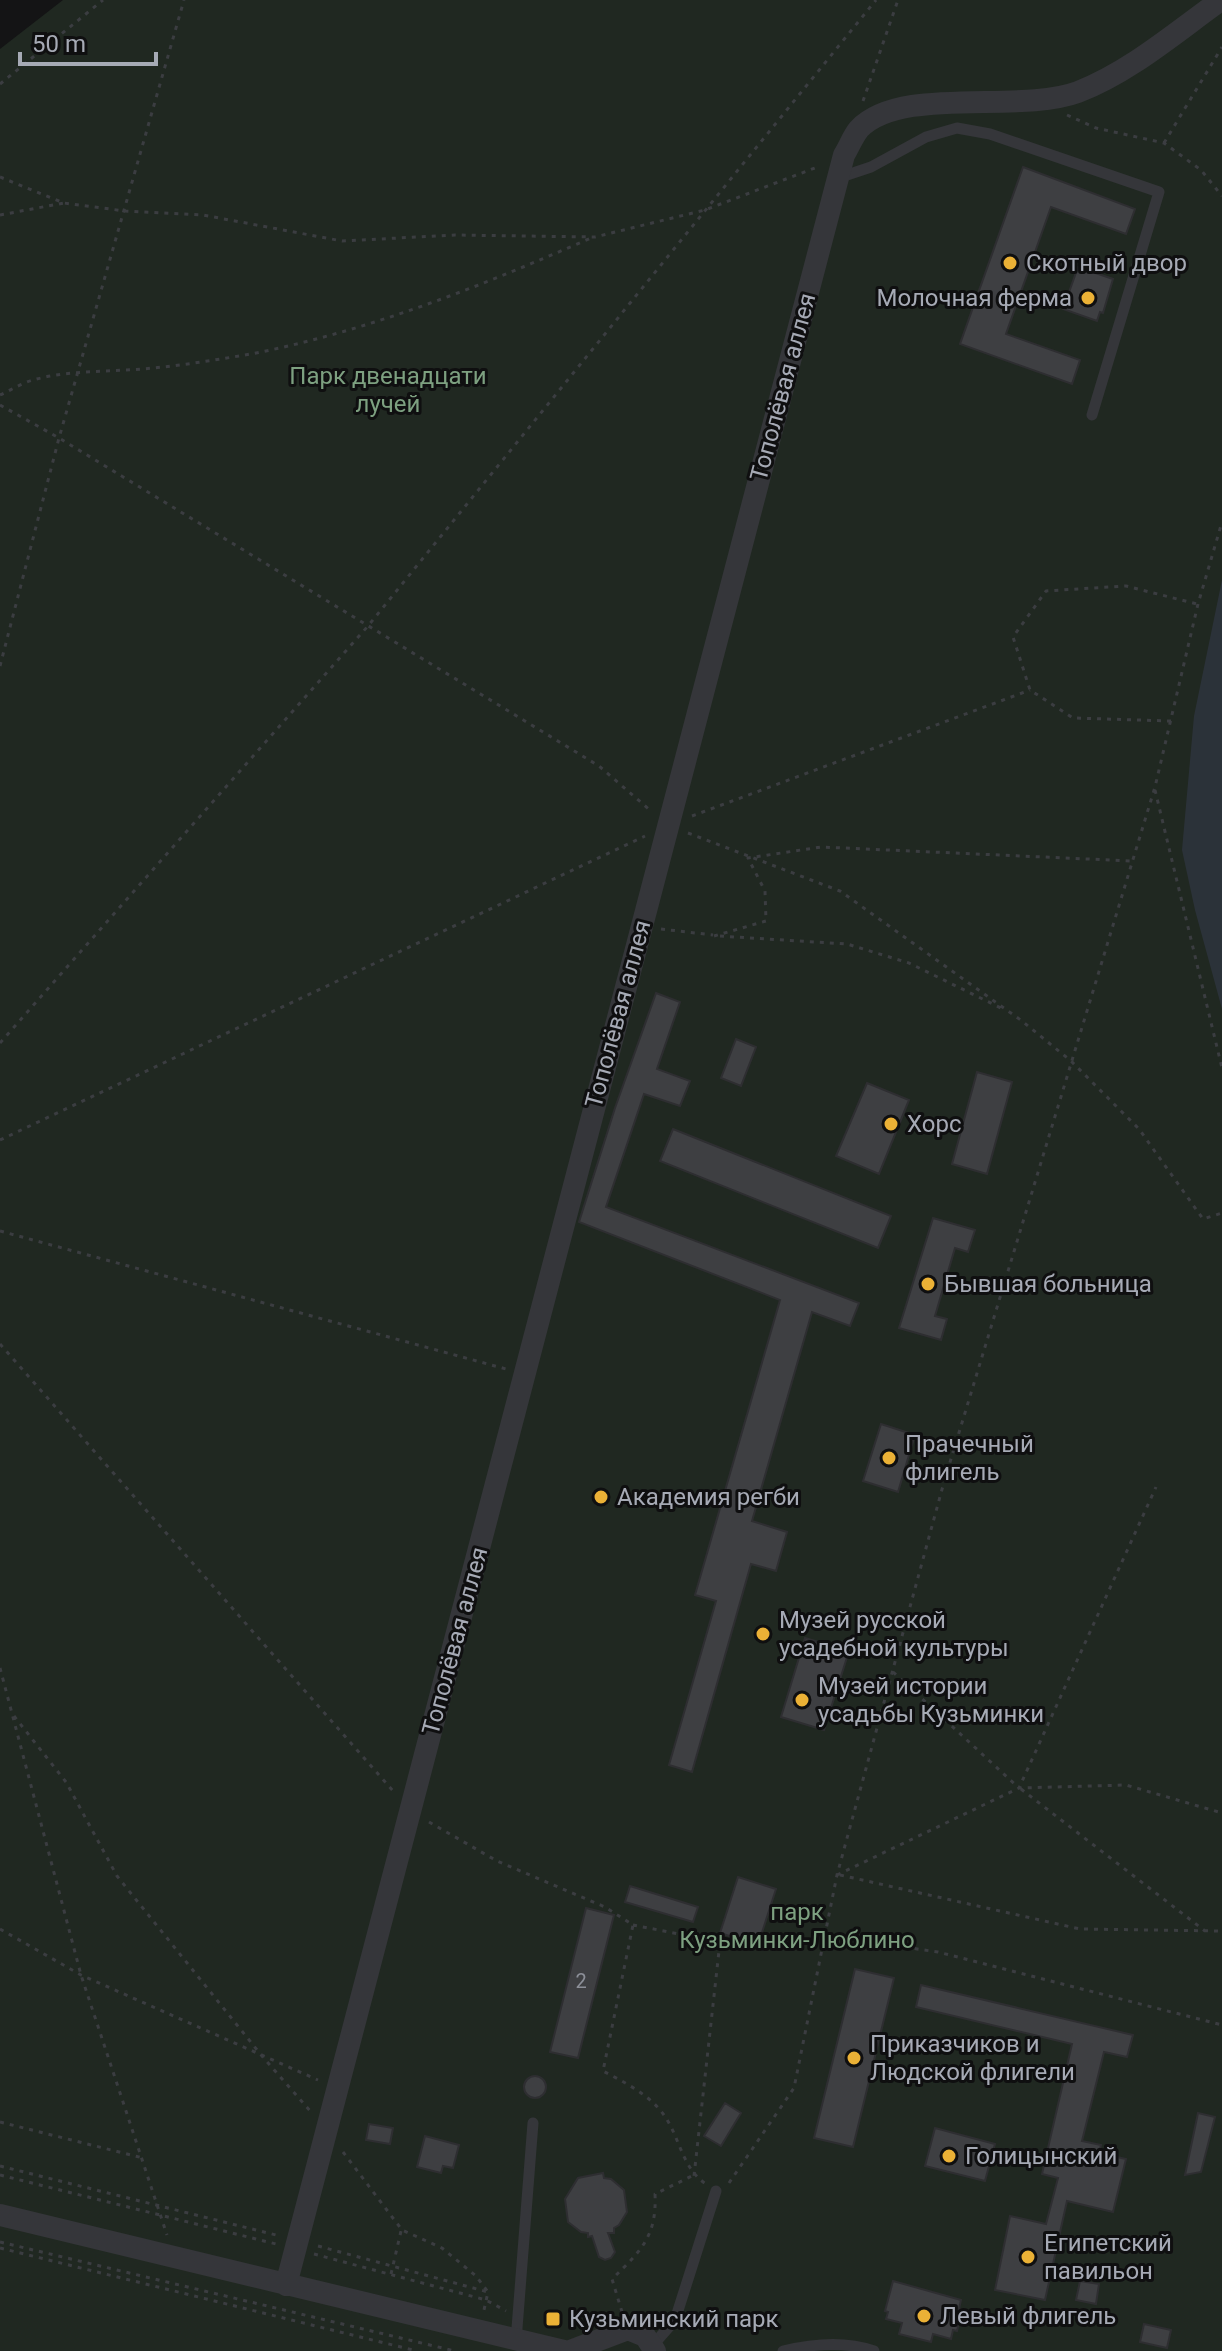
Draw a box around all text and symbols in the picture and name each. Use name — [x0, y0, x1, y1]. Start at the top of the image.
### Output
scale bar — [20, 16, 156, 66]
text: 50 m — [32, 30, 86, 58]
place label: Скотный двор — [1026, 249, 1187, 277]
marker: Скотный двор — [1001, 254, 1019, 272]
place label: Молочная ферма — [876, 284, 1072, 312]
marker: Молочная ферма — [1079, 289, 1097, 307]
street label: Тополёвая аллея — [744, 290, 822, 484]
park label: Парк двенадцати лучей — [289, 362, 487, 418]
street label: Тополёвая аллея — [579, 917, 657, 1111]
place label: Хорс — [907, 1110, 962, 1138]
marker: Хорс — [882, 1115, 900, 1133]
place label: Бывшая больница — [944, 1270, 1152, 1298]
marker: Бывшая больница — [919, 1275, 937, 1293]
place label: Прачечный флигель — [905, 1430, 1034, 1486]
marker: Прачечный флигель — [880, 1449, 898, 1467]
place label: Академия регби — [617, 1483, 800, 1511]
marker: Академия регби — [592, 1488, 610, 1506]
street label: Тополёвая аллея — [416, 1544, 494, 1738]
place label: Музей русской усадебной культуры — [779, 1606, 1009, 1662]
marker: Музей русской усадебной культуры — [754, 1625, 772, 1643]
place label: Музей истории усадьбы Кузьминки — [818, 1672, 1044, 1728]
marker: Музей истории усадьбы Кузьминки — [793, 1691, 811, 1709]
park label: парк Кузьминки-Люблино — [679, 1898, 915, 1954]
house number: 2 — [575, 1969, 587, 1993]
place label: Приказчиков и Людской флигели — [870, 2030, 1075, 2086]
marker: Приказчиков и Людской флигели — [845, 2049, 863, 2067]
place label: Голицынский — [965, 2142, 1117, 2170]
marker: Голицынский — [940, 2147, 958, 2165]
place label: Египетский павильон — [1044, 2229, 1172, 2285]
marker: Египетский павильон — [1019, 2248, 1037, 2266]
place label: Левый флигель — [940, 2302, 1116, 2330]
place label: Кузьминский парк — [569, 2305, 779, 2333]
marker: Левый флигель — [915, 2307, 933, 2325]
marker: Кузьминский парк — [544, 2310, 562, 2328]

